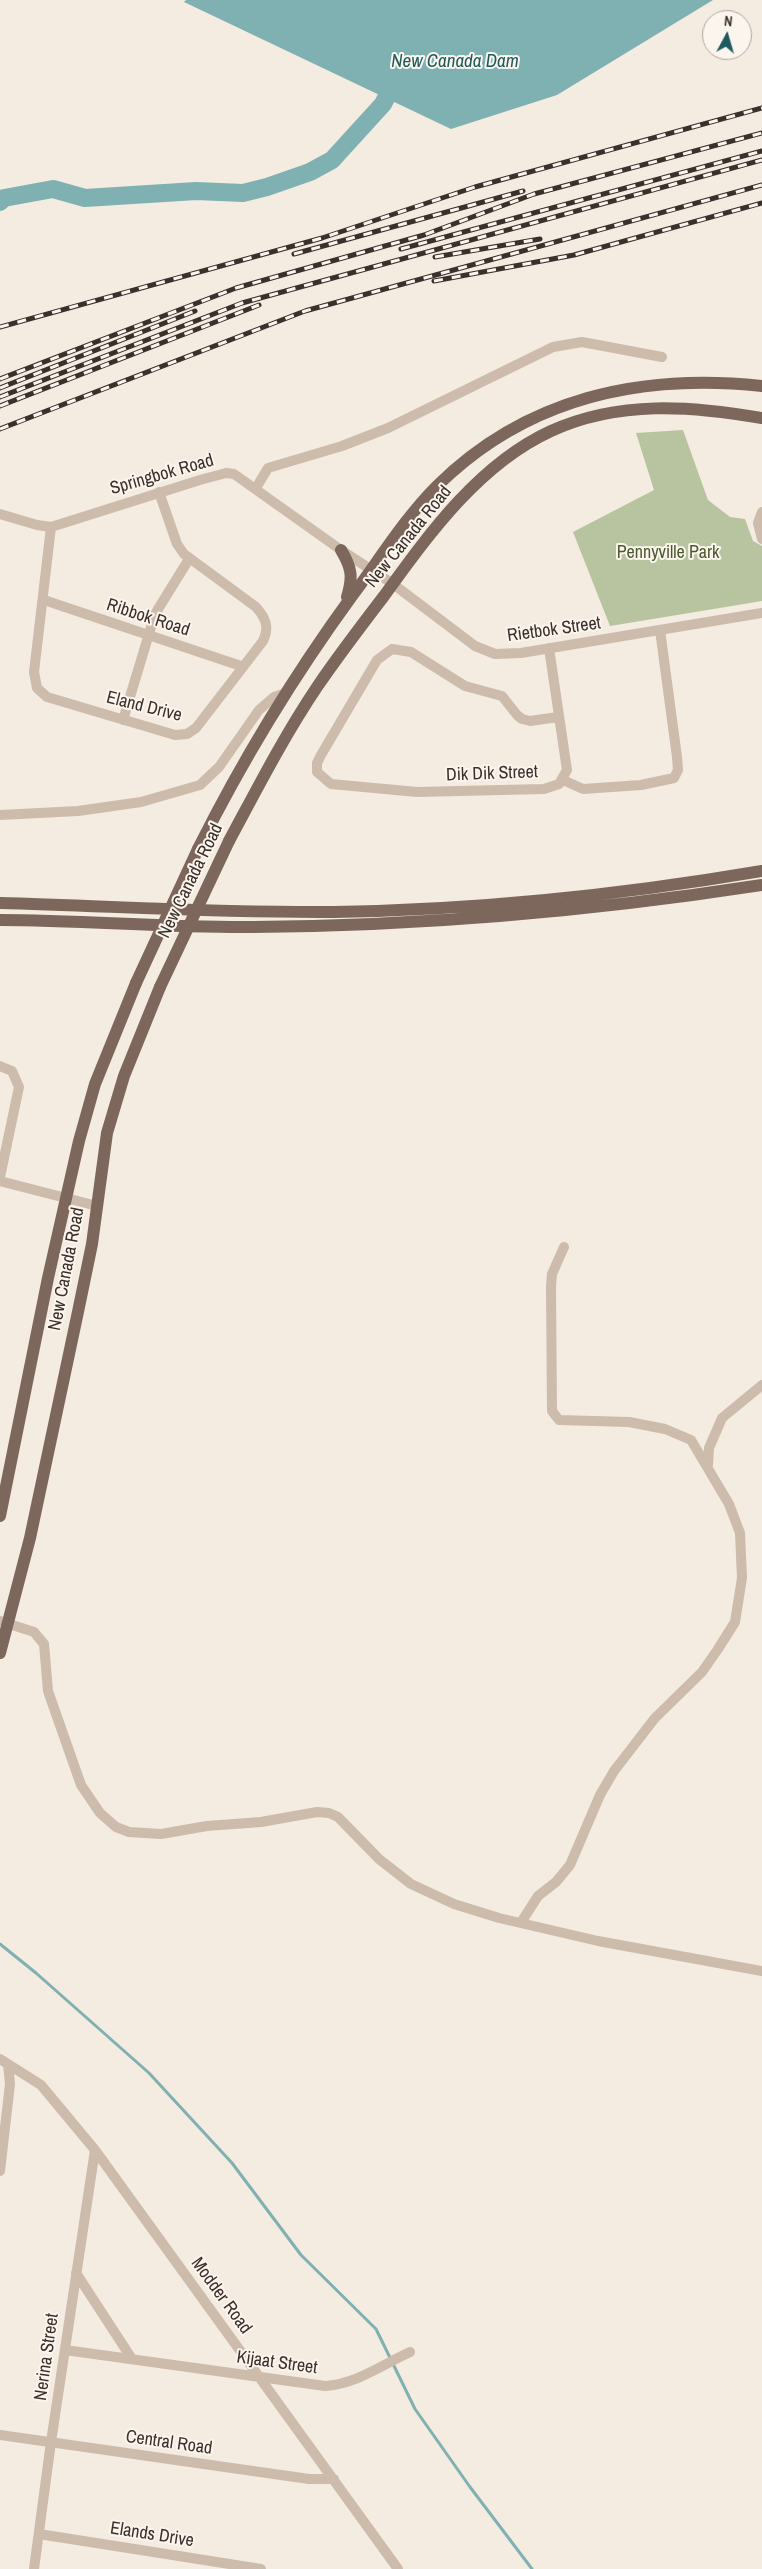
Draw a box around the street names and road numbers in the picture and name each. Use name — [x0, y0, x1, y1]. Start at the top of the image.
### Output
street label: Springbok Road — [108, 450, 216, 500]
street label: New Canada Road — [361, 482, 457, 592]
street label: Ribbok Road — [104, 594, 192, 642]
street label: Rietbok Street — [506, 613, 602, 647]
street label: Eland Drive — [104, 687, 184, 727]
street label: Dik Dik Street — [446, 762, 538, 786]
street label: New Canada Road — [154, 820, 228, 942]
street label: New Canada Road — [45, 1206, 89, 1332]
street label: Modder Road — [186, 2253, 256, 2339]
street label: Nerina Street — [30, 2312, 64, 2402]
street label: Kijaat Street — [235, 2347, 319, 2379]
street label: Central Road — [124, 2426, 214, 2460]
street label: Elands Drive — [109, 2518, 195, 2552]

